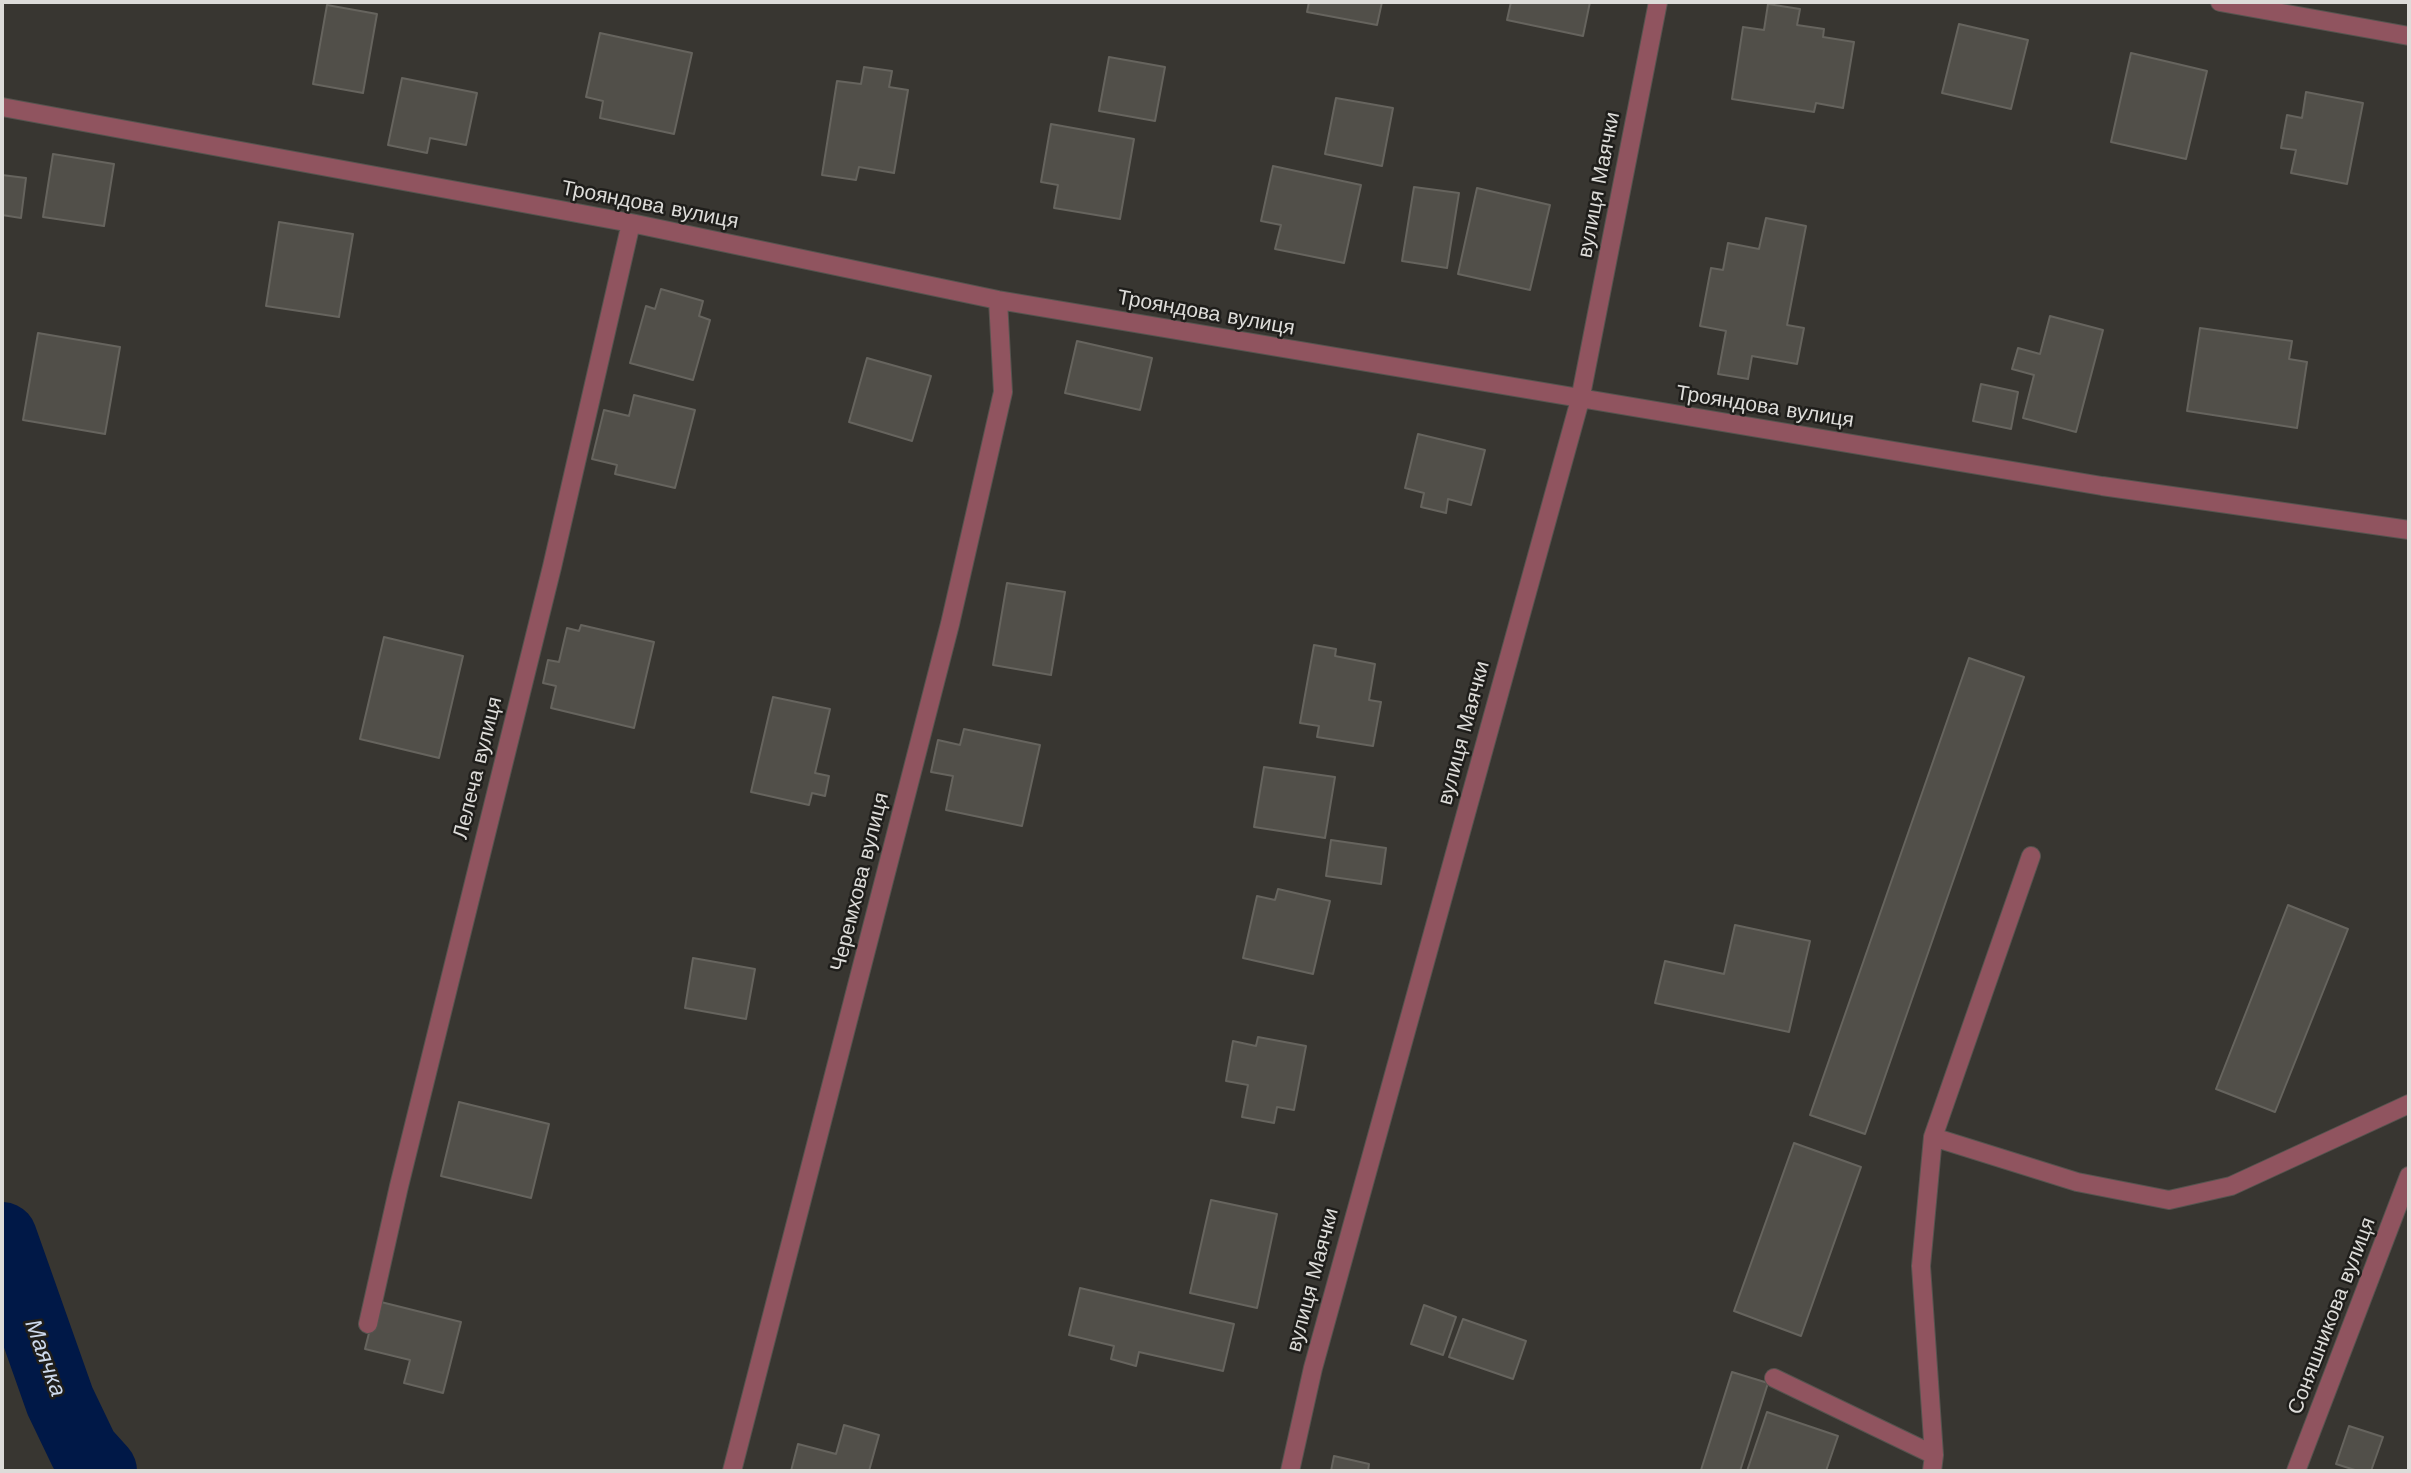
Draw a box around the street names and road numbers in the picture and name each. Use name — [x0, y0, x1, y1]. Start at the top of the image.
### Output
street label: вулиця Маячки — [1573, 110, 1625, 260]
street label: Трояндова вулиця — [559, 175, 741, 235]
street label: Трояндова вулиця — [1115, 285, 1297, 341]
street label: Трояндова вулиця — [1674, 380, 1856, 434]
street label: вулиця Маячки — [1433, 658, 1495, 808]
street label: Лелеча вулиця — [448, 694, 508, 842]
street label: Черемхова вулиця — [826, 790, 894, 974]
street label: вулиця Маячки — [1282, 1205, 1344, 1355]
street label: Соняшникова вулиця — [2283, 1214, 2381, 1418]

